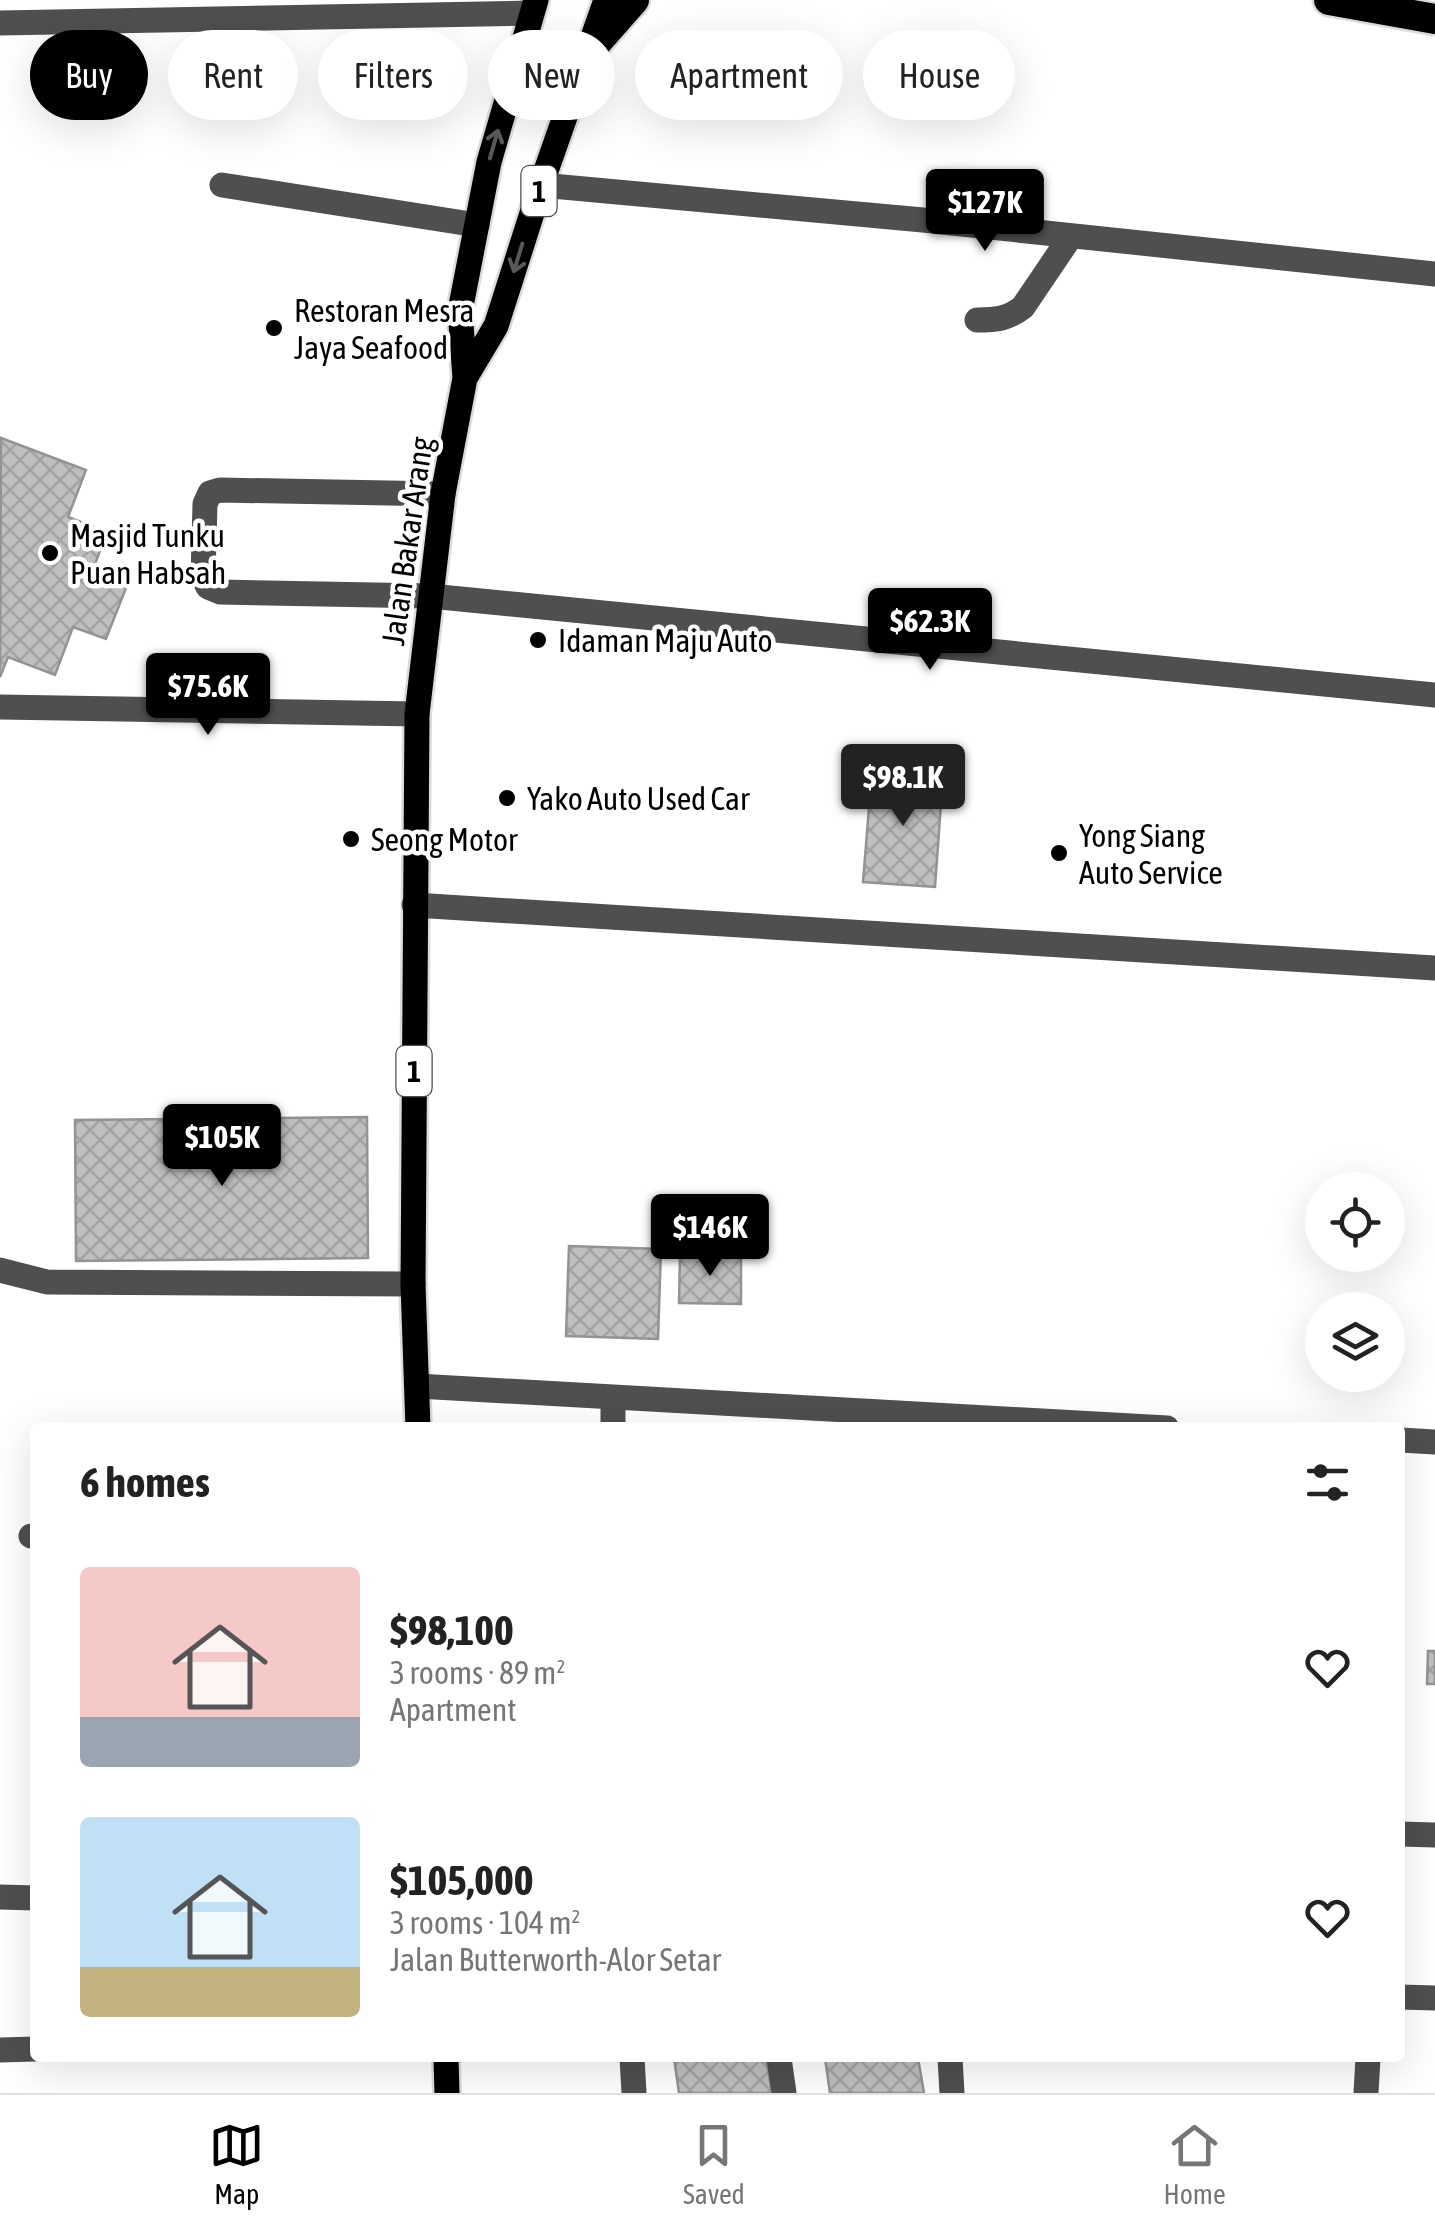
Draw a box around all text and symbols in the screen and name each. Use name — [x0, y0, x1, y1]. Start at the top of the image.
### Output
chip: Buy — [30, 30, 148, 120]
chip: Rent — [168, 30, 298, 120]
chip: Filters — [318, 30, 468, 120]
chip: New — [488, 30, 615, 120]
chip: Apartment — [635, 30, 843, 120]
chip: House — [863, 30, 1015, 120]
one-way arrow — [486, 129, 504, 160]
road number: 1 — [522, 166, 556, 216]
pin: $127K — [915, 169, 1055, 254]
text: $127K — [948, 183, 1022, 220]
one-way arrow — [508, 241, 526, 273]
place label: Restoran Mesra Jaya Seafood — [294, 292, 474, 366]
marker: Restoran Mesra Jaya Seafood — [263, 317, 285, 339]
street label: Jalan Bakar Arang — [374, 434, 440, 647]
place label: Masjid Tunku Puan Habsah — [70, 517, 226, 591]
marker: Masjid Tunku Puan Habsah — [39, 542, 61, 564]
pin: $62.3K — [849, 588, 1011, 673]
text: $62.3K — [890, 602, 970, 639]
place label: Idaman Maju Auto — [558, 622, 773, 659]
marker: Idaman Maju Auto — [527, 629, 549, 651]
pin: $75.6K — [127, 653, 289, 738]
text: $75.6K — [168, 667, 248, 704]
pin: $98.1K — [822, 744, 984, 829]
text: $98.1K — [863, 758, 943, 795]
place label: Yako Auto Used Car — [527, 780, 750, 817]
marker: Yako Auto Used Car — [496, 787, 518, 809]
place label: Yong Siang Auto Service — [1079, 817, 1223, 891]
place label: Seong Motor — [371, 821, 518, 858]
marker: Seong Motor — [340, 828, 362, 850]
marker: Yong Siang Auto Service — [1048, 842, 1070, 864]
road number: 1 — [396, 1046, 432, 1096]
pin: $105K — [152, 1104, 292, 1189]
text: $105K — [185, 1118, 259, 1155]
map controls — [1305, 1172, 1405, 1392]
button: locate — [1305, 1172, 1405, 1272]
pin: $146K — [640, 1194, 780, 1279]
text: $146K — [673, 1208, 747, 1245]
button: layers — [1305, 1292, 1405, 1392]
icon: filters — [1300, 1455, 1355, 1510]
text: 6 homes — [80, 1458, 210, 1506]
text: $98,100 — [390, 1606, 514, 1654]
icon: home — [160, 1607, 280, 1727]
icon: heart — [1300, 1640, 1355, 1695]
text: 3 rooms · 89 m² — [390, 1654, 565, 1691]
text: Apartment — [390, 1691, 516, 1728]
text: $105,000 — [390, 1856, 534, 1904]
icon: home — [160, 1857, 280, 1977]
icon: heart — [1300, 1890, 1355, 1945]
text: 3 rooms · 104 m² — [390, 1904, 580, 1941]
text: Jalan Butterworth-Alor Setar — [390, 1941, 721, 1978]
tab: Map — [209, 2118, 264, 2210]
tab: Saved — [683, 2118, 745, 2210]
tab: Home — [1163, 2118, 1226, 2210]

